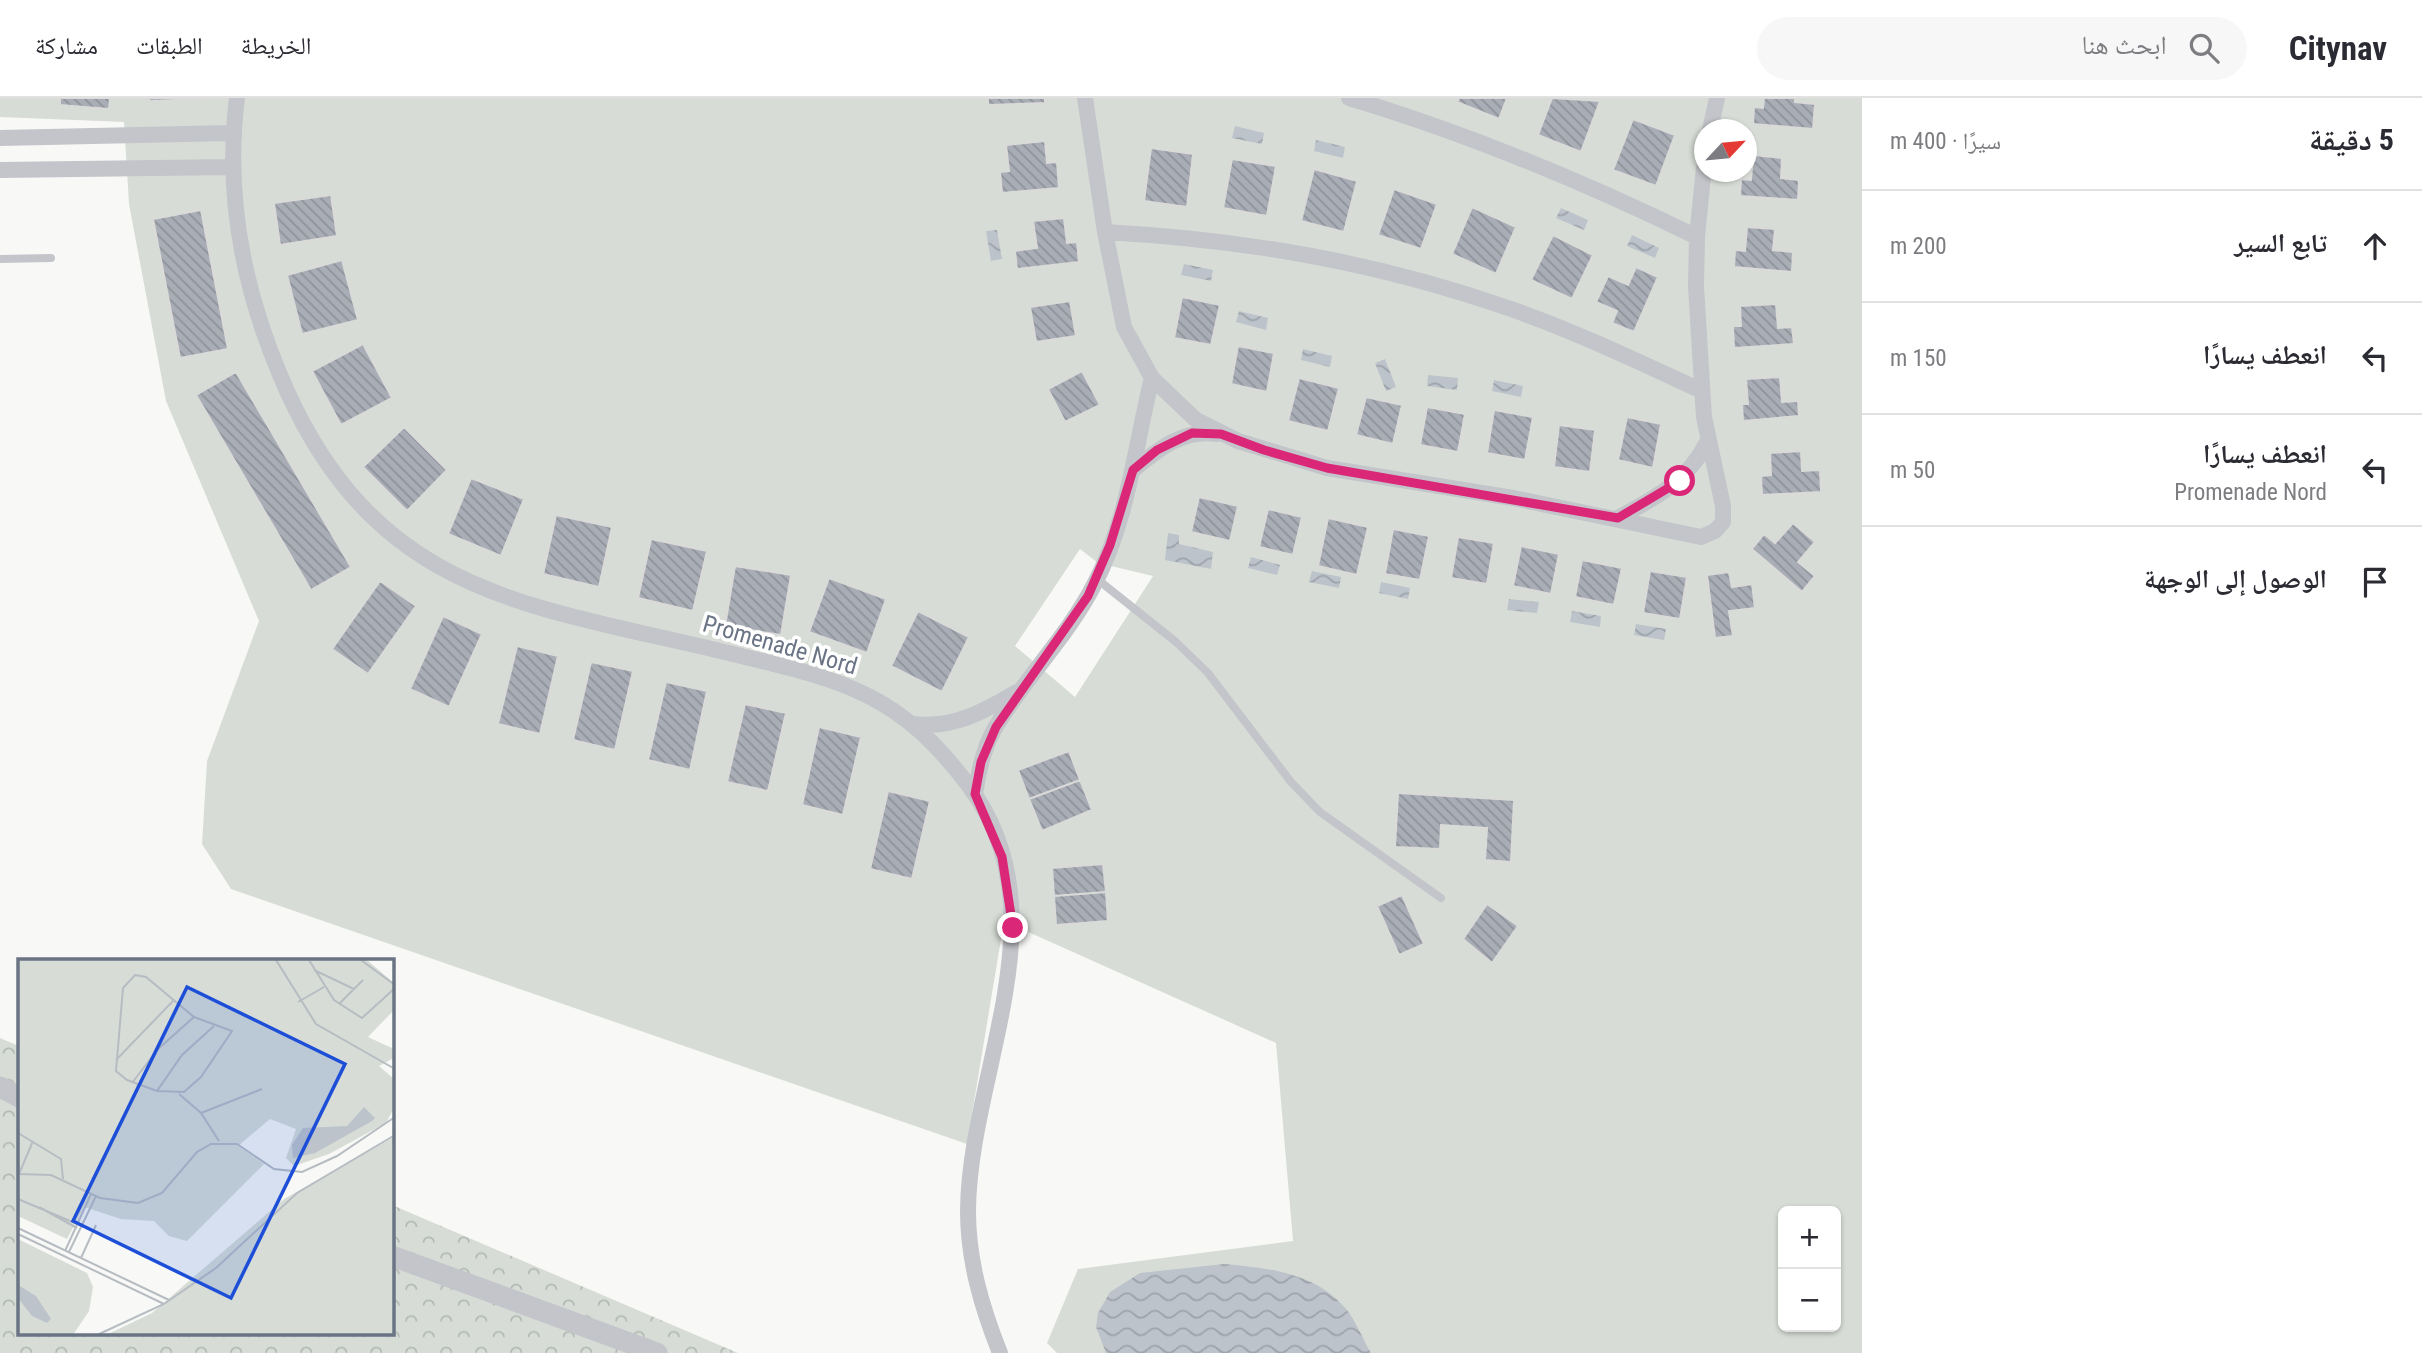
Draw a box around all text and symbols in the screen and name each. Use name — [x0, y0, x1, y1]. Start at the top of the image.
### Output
search box — [1757, 17, 2247, 80]
icon: search — [2185, 29, 2223, 67]
text: Citynav — [2289, 29, 2387, 68]
text: ابحث هنا — [2081, 30, 2167, 60]
text: مشاركة — [35, 32, 98, 60]
text: الطبقات — [136, 32, 203, 60]
text: الخريطة — [241, 32, 311, 60]
north arrow — [1694, 119, 1757, 182]
text: 5 دقيقة — [2309, 122, 2394, 157]
text: سيرًا · 400 m — [1890, 128, 2001, 155]
icon: ahead — [2356, 227, 2394, 265]
text: تابع السير — [2234, 228, 2327, 258]
text: 200 m — [1890, 233, 1947, 260]
icon: left — [2356, 339, 2394, 377]
text: انعطف يسارًا — [2203, 340, 2327, 370]
text: 150 m — [1890, 345, 1947, 372]
text: انعطف يسارًا — [2203, 439, 2327, 469]
icon: left — [2356, 451, 2394, 489]
text: 50 m — [1890, 457, 1935, 484]
route start — [1664, 465, 1695, 496]
text: Promenade Nord — [2174, 479, 2327, 506]
icon: arrive — [2356, 563, 2394, 601]
text: الوصول إلى الوجهة — [2144, 564, 2327, 594]
street label: Promenade Nord — [700, 610, 860, 680]
route end — [997, 912, 1028, 943]
inset map — [18, 959, 394, 1336]
map controls — [1778, 1206, 1841, 1332]
button: + — [1778, 1206, 1841, 1269]
button: − — [1778, 1269, 1841, 1332]

